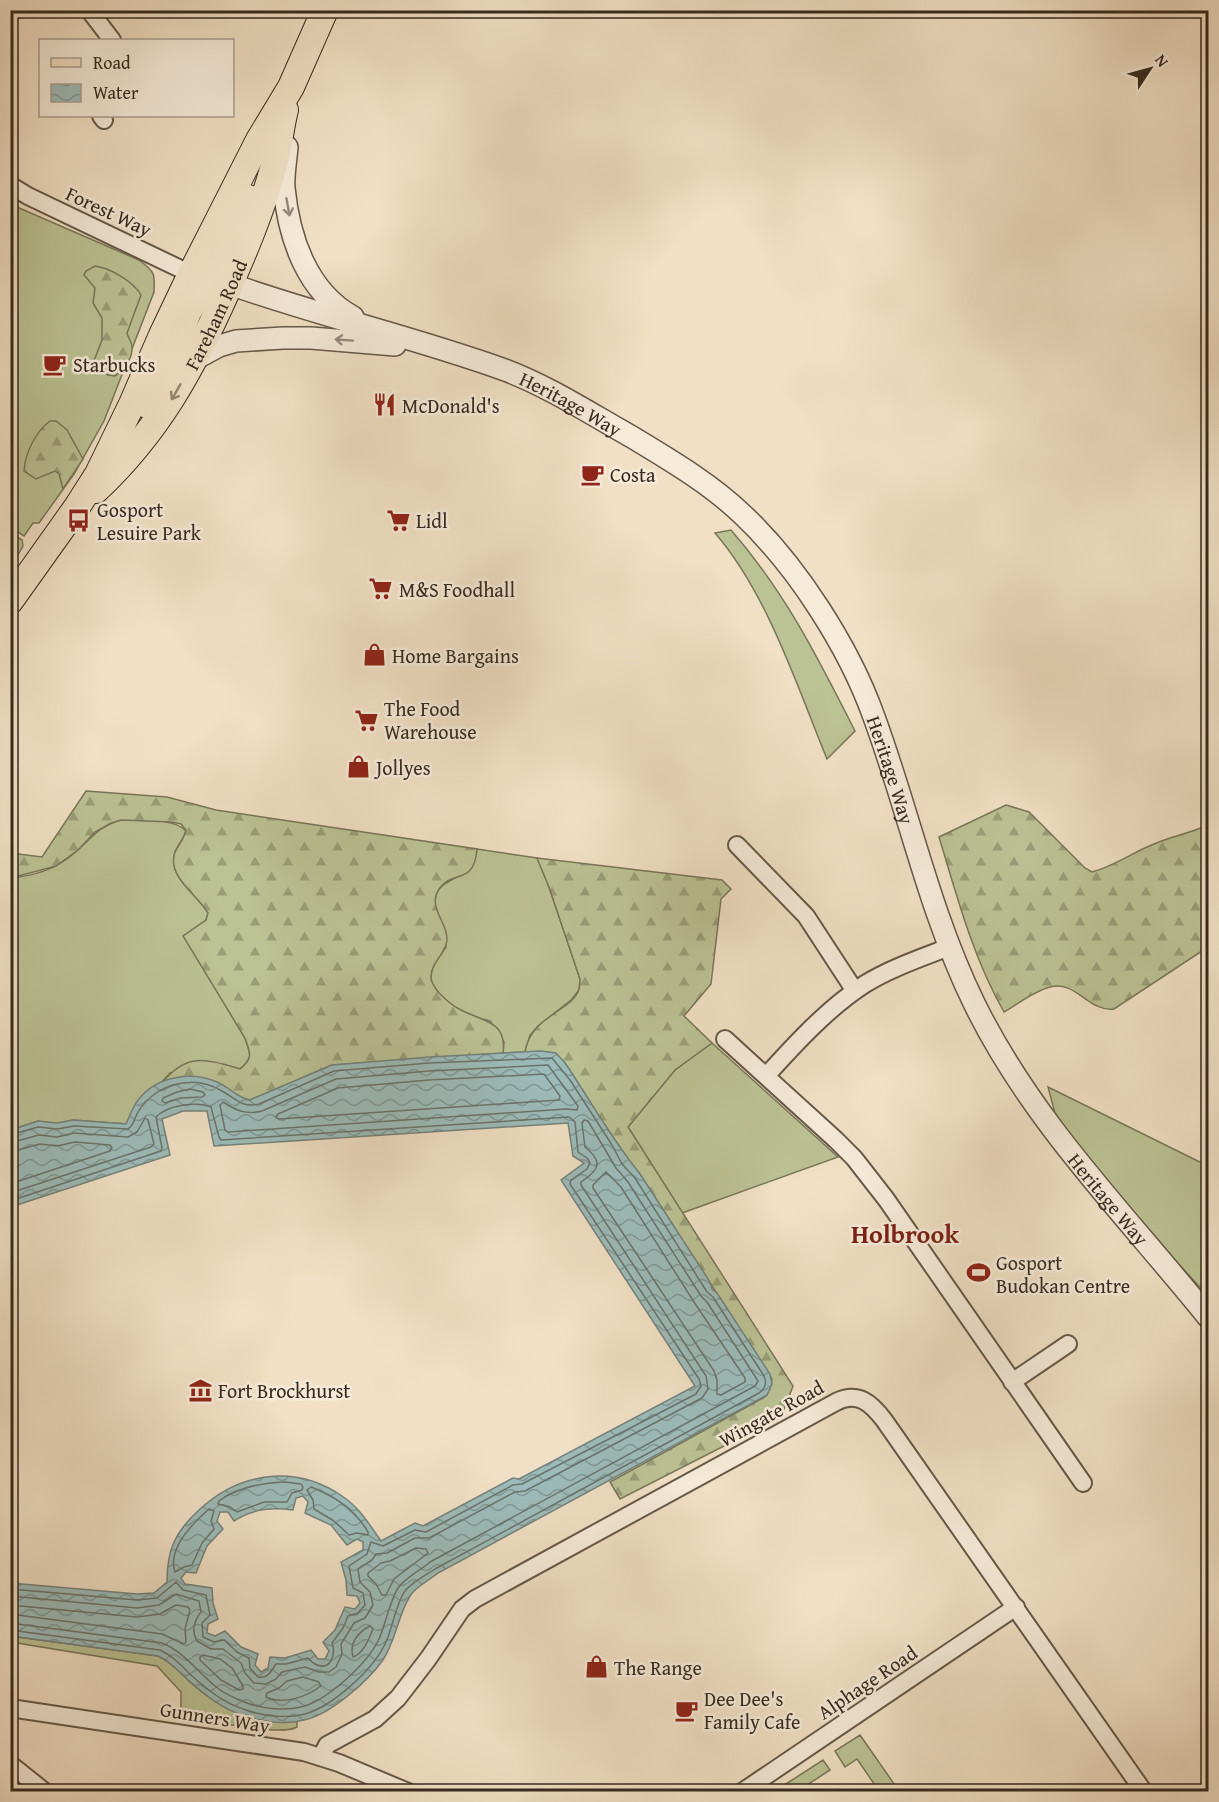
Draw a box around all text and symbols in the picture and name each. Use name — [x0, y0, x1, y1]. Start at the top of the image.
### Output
legend — [39, 39, 234, 117]
north arrow — [1120, 39, 1180, 99]
text: Road — [93, 49, 131, 76]
text: N — [1149, 49, 1175, 72]
text: Water — [93, 79, 139, 106]
street label: Forest Way — [61, 179, 157, 244]
one-way arrow — [282, 197, 293, 217]
street label: Fareham Road — [177, 254, 254, 375]
one-way arrow — [334, 334, 354, 345]
place label: Starbucks — [73, 350, 155, 379]
cafe icon: Starbucks — [42, 351, 68, 377]
street label: Heritage Way — [515, 363, 628, 443]
one-way arrow — [170, 383, 182, 400]
place label: McDonald's — [402, 391, 500, 420]
restaurant icon: McDonald's — [371, 392, 397, 418]
place label: Costa — [610, 460, 656, 489]
cafe icon: Costa — [579, 461, 605, 487]
place label: Gosport Lesuire Park — [97, 495, 202, 547]
place label: Lidl — [416, 506, 448, 535]
supermarket icon: Lidl — [385, 507, 411, 533]
bus stop icon: Gosport Lesuire Park — [66, 508, 92, 534]
place label: M&S Foodhall — [399, 575, 515, 604]
supermarket icon: M&S Foodhall — [368, 576, 394, 602]
place label: Home Bargains — [392, 641, 519, 670]
shop icon: Home Bargains — [361, 642, 387, 668]
place label: The Food Warehouse — [384, 694, 477, 746]
supermarket icon: The Food Warehouse — [353, 707, 379, 733]
street label: Heritage Way — [860, 711, 922, 827]
place label: Jollyes — [373, 753, 431, 782]
shop icon: Jollyes — [345, 754, 371, 780]
street label: Heritage Way — [1062, 1146, 1156, 1251]
district label: Holbrook — [851, 1214, 959, 1253]
place label: Gosport Budokan Centre — [996, 1248, 1130, 1300]
sports icon: Gosport Budokan Centre — [965, 1260, 991, 1286]
street label: Wingate Road — [713, 1372, 829, 1454]
place label: Fort Brockhurst — [218, 1376, 350, 1405]
museum icon: Fort Brockhurst — [187, 1377, 213, 1403]
street label: Alphage Road — [811, 1638, 923, 1726]
place label: The Range — [614, 1653, 702, 1682]
shop icon: The Range — [583, 1654, 609, 1680]
place label: Dee Dee's Family Cafe — [704, 1684, 800, 1736]
street label: Gunners Way — [158, 1694, 272, 1740]
cafe icon: Dee Dee's Family Cafe — [673, 1697, 699, 1723]

